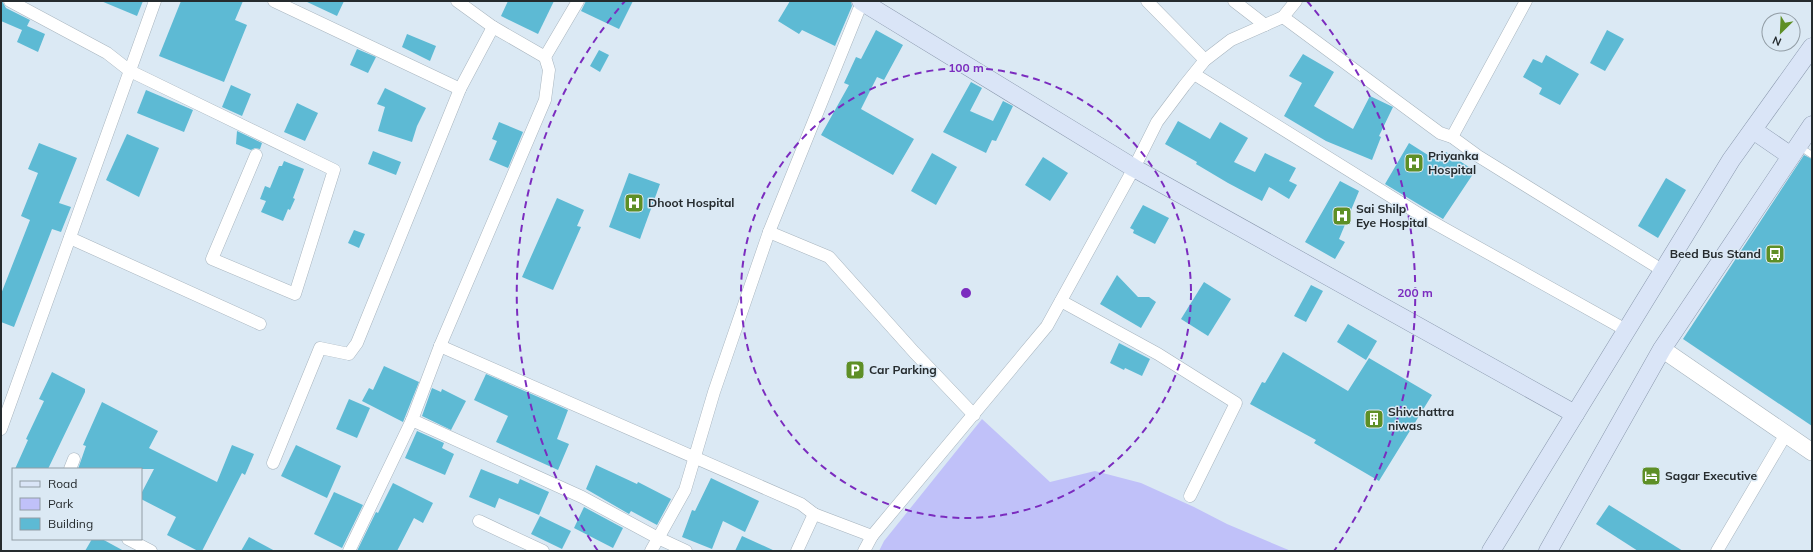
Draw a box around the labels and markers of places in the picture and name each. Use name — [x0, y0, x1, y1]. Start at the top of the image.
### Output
place label: Priyanka Hospital — [1428, 148, 1479, 177]
hospital icon: Priyanka Hospital — [1403, 152, 1425, 174]
hospital icon: Dhoot Hospital — [623, 192, 645, 214]
place label: Dhoot Hospital — [648, 195, 734, 210]
place label: Sai Shilp Eye Hospital — [1356, 201, 1427, 230]
hospital icon: Sai Shilp Eye Hospital — [1331, 205, 1353, 227]
bus stop icon: Beed Bus Stand — [1764, 243, 1786, 265]
place label: Beed Bus Stand — [1670, 246, 1761, 261]
centre of rings — [959, 286, 973, 300]
parking icon: Car Parking — [844, 359, 866, 381]
place label: Car Parking — [869, 362, 937, 377]
place label: Shivchattra niwas — [1388, 404, 1454, 433]
building icon: Shivchattra niwas — [1363, 408, 1385, 430]
hotel icon: Sagar Executive — [1640, 465, 1662, 487]
place label: Sagar Executive — [1665, 468, 1758, 483]

